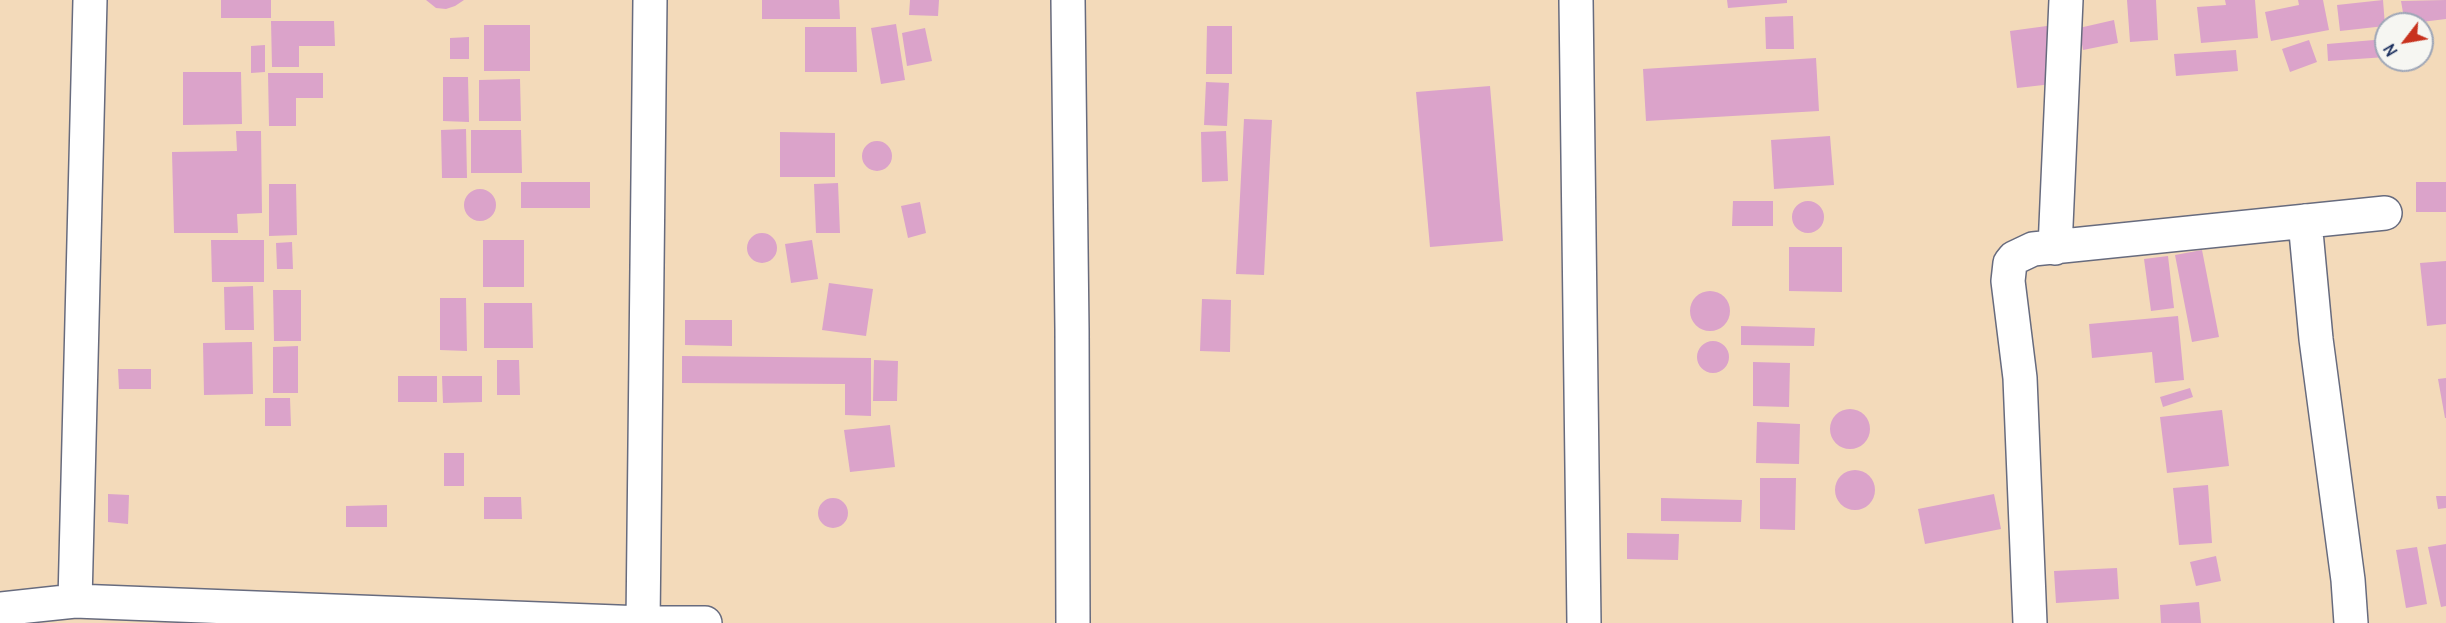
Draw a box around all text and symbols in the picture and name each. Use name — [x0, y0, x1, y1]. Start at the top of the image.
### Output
north arrow — [2374, 12, 2434, 72]
text: N — [2379, 40, 2402, 60]

